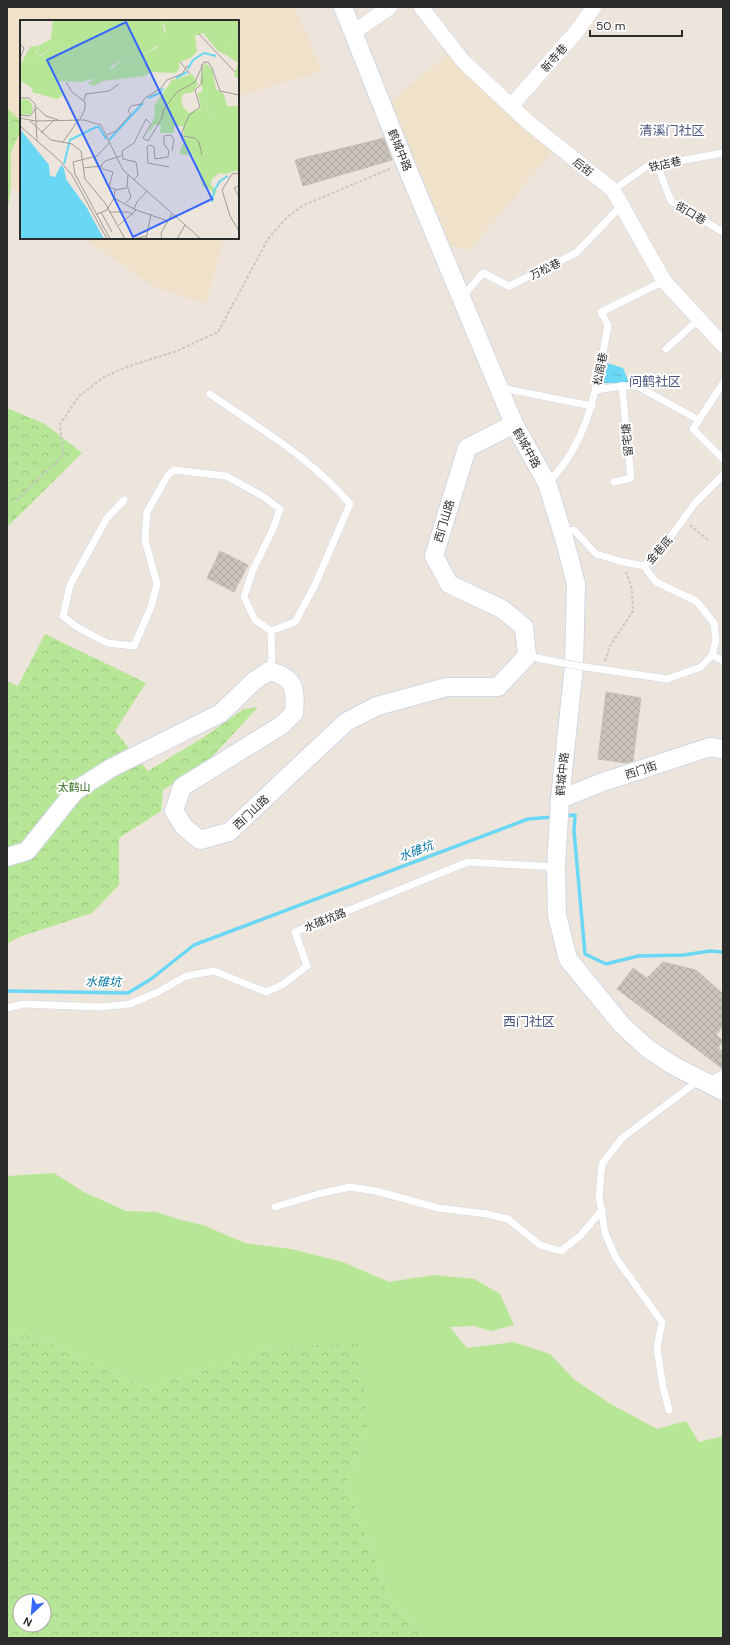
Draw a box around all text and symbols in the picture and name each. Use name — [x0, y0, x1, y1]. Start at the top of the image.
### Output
scale bar — [590, 12, 682, 38]
text: 50 m — [596, 18, 625, 34]
inset map — [20, 20, 239, 239]
street label: 新寺巷 — [538, 41, 570, 75]
district label: 清溪门社区 — [639, 122, 705, 139]
street label: 鹤城中路 — [385, 127, 415, 173]
street label: 铁店巷 — [647, 153, 683, 175]
street label: 后街 — [570, 155, 596, 179]
street label: 街口巷 — [673, 199, 709, 227]
street label: 万松巷 — [527, 255, 563, 283]
street label: 松阁巷 — [590, 351, 610, 387]
district label: 问鹤社区 — [629, 373, 681, 390]
street label: 留宅塘 — [618, 423, 636, 457]
street label: 鹤城中路 — [510, 425, 544, 471]
street label: 西门山路 — [431, 498, 457, 544]
street label: 金巷底 — [643, 533, 675, 567]
street label: 鹤城中路 — [553, 751, 571, 797]
street label: 西门街 — [623, 758, 659, 782]
park label: 太鹤山 — [58, 780, 91, 794]
street label: 西门山路 — [230, 792, 272, 832]
water label: 水碓坑 — [396, 836, 438, 865]
street label: 水碓坑路 — [302, 905, 348, 935]
water label: 水碓坑 — [85, 974, 123, 990]
district label: 西门社区 — [503, 1013, 555, 1030]
north arrow — [12, 1593, 52, 1633]
text: N — [21, 1614, 34, 1630]

